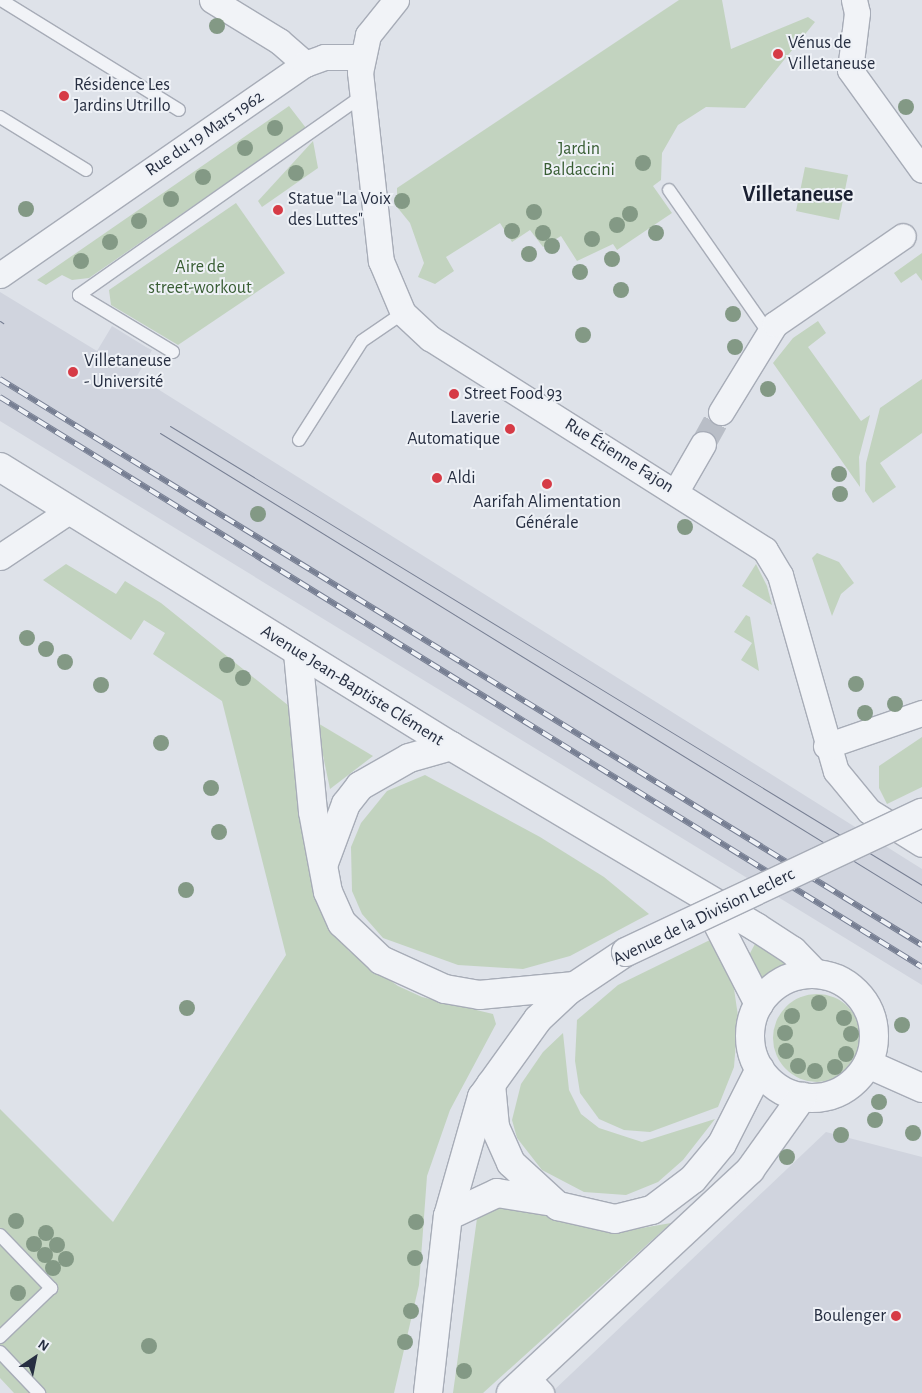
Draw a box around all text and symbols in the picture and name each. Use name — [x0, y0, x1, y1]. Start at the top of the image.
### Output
place label: Vénus de Villetaneuse — [788, 33, 875, 76]
marker: Vénus de Villetaneuse — [772, 48, 784, 60]
place label: Résidence Les Jardins Utrillo — [74, 75, 171, 118]
street label: Rue du 19 Mars 1962 — [142, 86, 268, 182]
marker: Résidence Les Jardins Utrillo — [58, 90, 70, 102]
park label: Jardin Baldaccini — [543, 139, 615, 182]
district label: Villetaneuse — [743, 182, 853, 208]
place label: Statue "La Voix des Luttes" — [288, 189, 391, 232]
marker: Statue "La Voix des Luttes" — [272, 204, 284, 216]
park label: Aire de street-workout — [148, 257, 252, 300]
place label: Villetaneuse - Université — [84, 351, 171, 394]
marker: Villetaneuse - Université — [66, 365, 80, 379]
place label: Street Food 93 — [464, 383, 562, 405]
marker: Street Food 93 — [448, 388, 460, 400]
place label: Laverie Automatique — [407, 408, 500, 450]
street label: Rue Étienne Fajon — [560, 414, 678, 498]
marker: Laverie Automatique — [504, 423, 516, 435]
place label: Aldi — [447, 467, 476, 489]
marker: Aldi — [431, 472, 443, 484]
marker: Aarifah Alimentation Générale — [541, 478, 553, 490]
place label: Aarifah Alimentation Générale — [473, 492, 621, 534]
street label: Avenue Jean-Baptiste Clément — [256, 621, 448, 751]
street label: Avenue de la Division Leclerc — [610, 864, 798, 970]
place label: Boulenger — [814, 1305, 886, 1327]
marker: Boulenger — [890, 1310, 902, 1322]
north arrow — [10, 1333, 60, 1383]
text: N — [35, 1337, 51, 1354]

